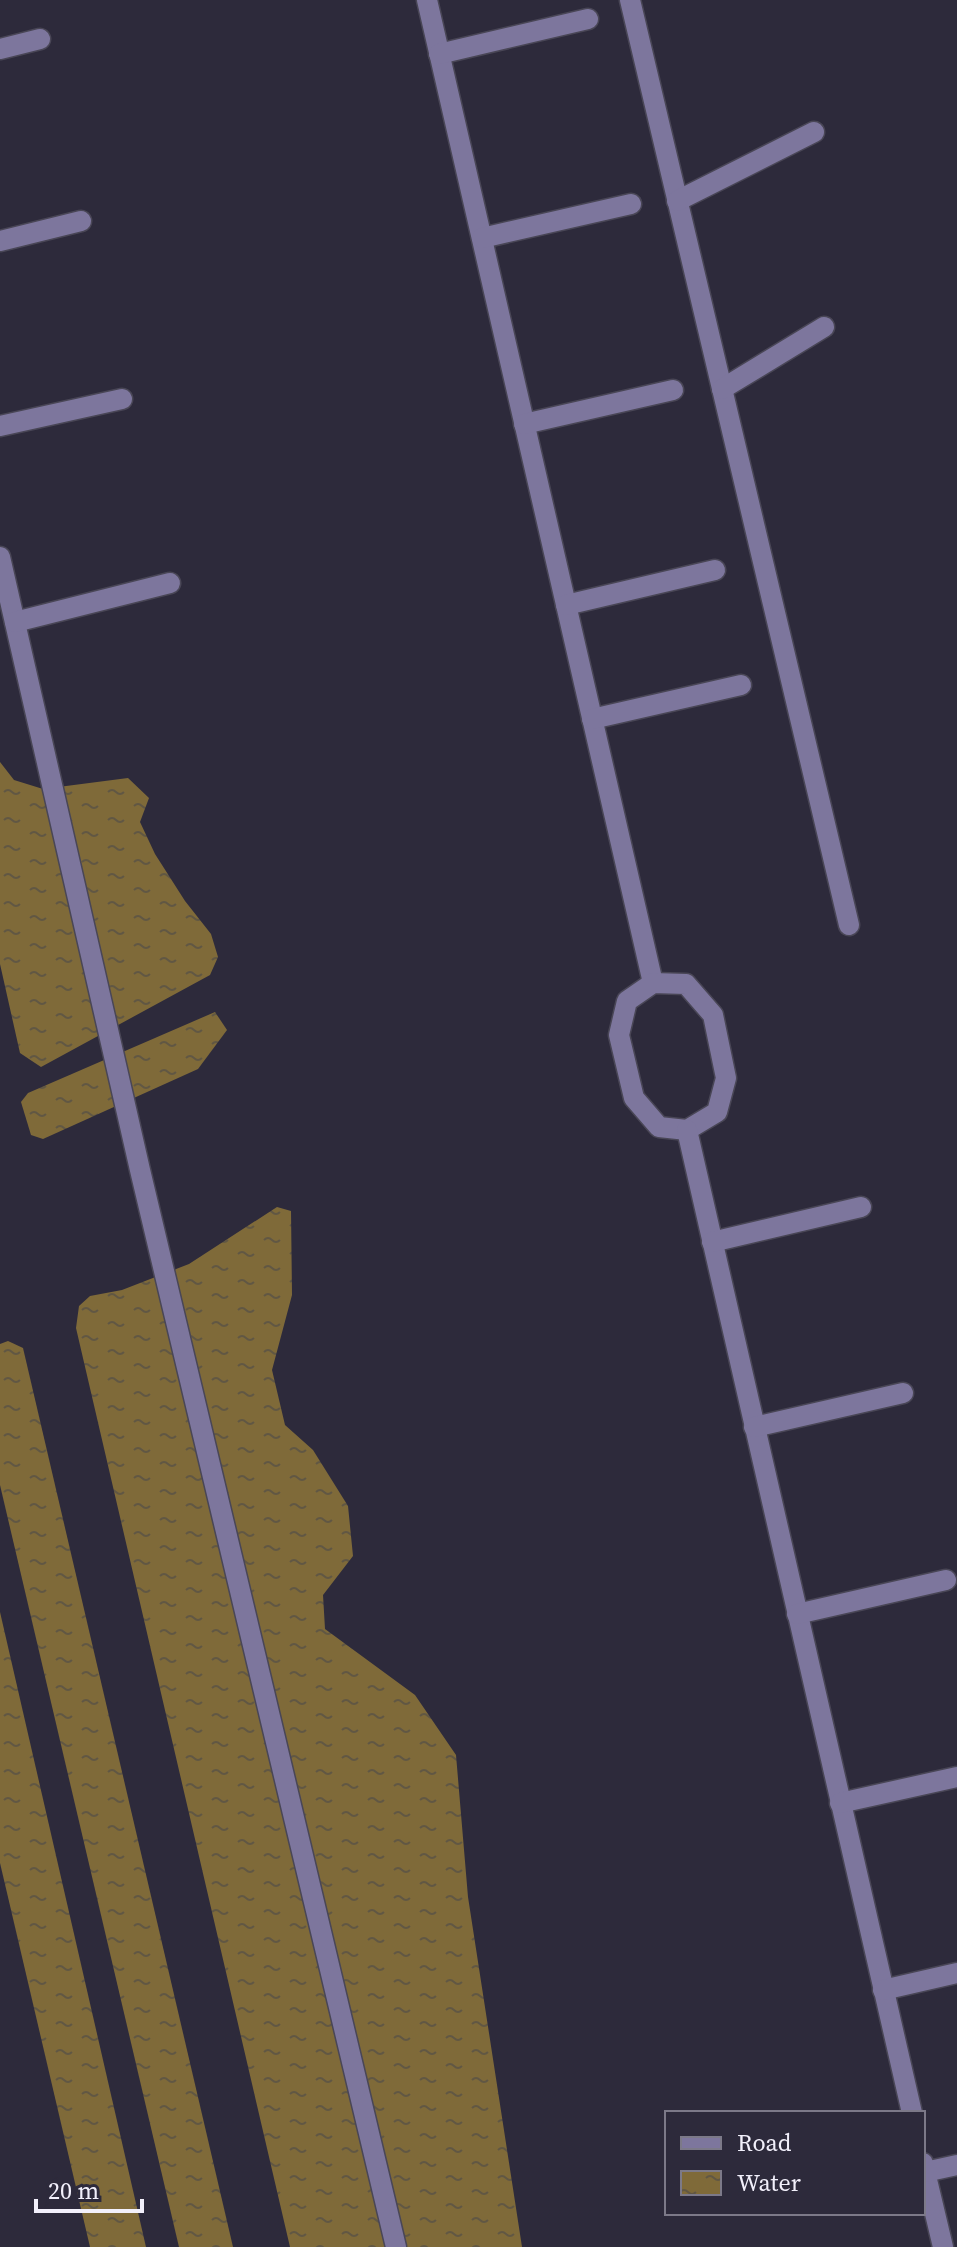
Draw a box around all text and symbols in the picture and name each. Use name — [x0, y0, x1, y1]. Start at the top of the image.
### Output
legend — [665, 2111, 925, 2215]
text: Road — [737, 2126, 792, 2159]
scale bar — [36, 2163, 142, 2213]
text: Water — [737, 2166, 801, 2199]
text: 20 m — [48, 2174, 99, 2207]

